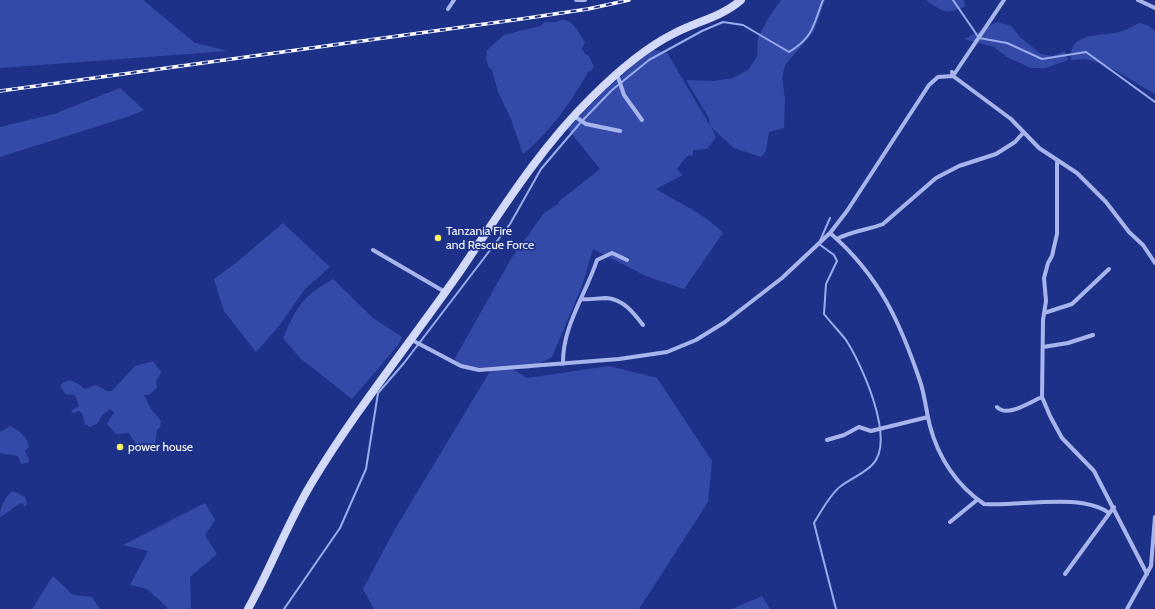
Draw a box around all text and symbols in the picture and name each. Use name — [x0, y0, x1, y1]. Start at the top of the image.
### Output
place label: Tanzania Fire and Rescue Force — [446, 224, 534, 252]
marker: Tanzania Fire and Rescue Force — [433, 233, 443, 243]
place label: power house — [128, 440, 193, 454]
marker: power house — [115, 442, 125, 452]

